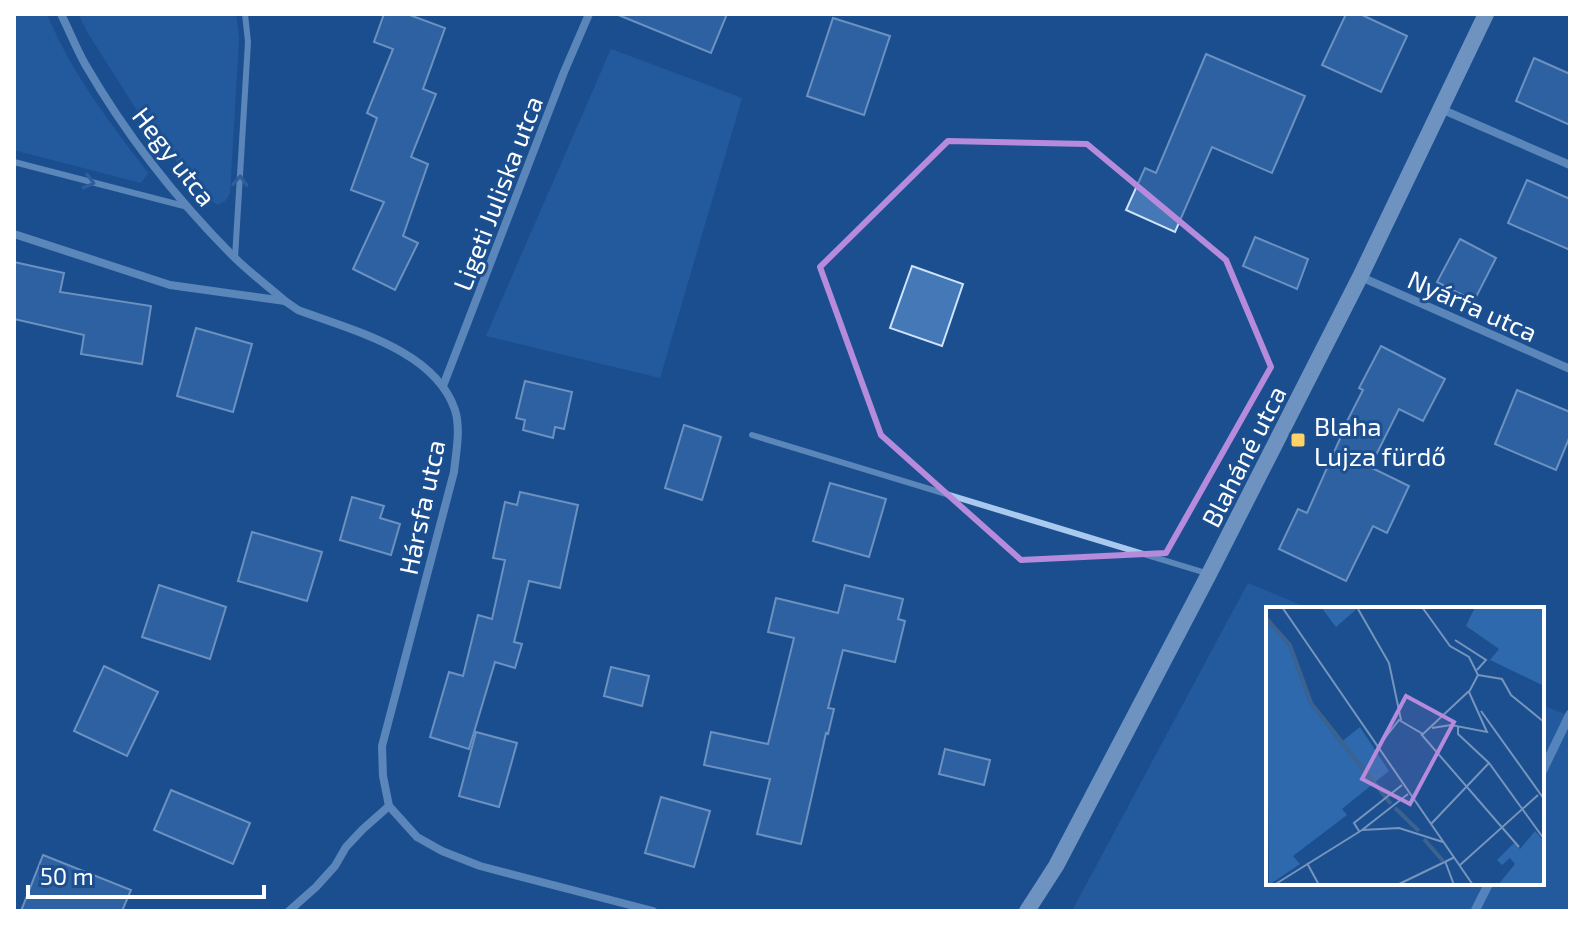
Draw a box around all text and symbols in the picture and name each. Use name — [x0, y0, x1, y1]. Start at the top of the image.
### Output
street label: Ligeti Juliska utca — [446, 91, 548, 295]
street label: Hegy utca — [127, 101, 223, 211]
one-way arrow — [82, 172, 96, 189]
one-way arrow — [231, 174, 248, 187]
street label: Nyárfa utca — [1404, 263, 1542, 347]
street label: Blaháné utca — [1194, 380, 1292, 532]
place label: Blaha Lujza fürdő — [1314, 410, 1446, 471]
marker: Blaha Lujza fürdő — [1289, 431, 1307, 449]
street label: Hársfa utca — [392, 437, 450, 577]
inset map — [1266, 607, 1544, 885]
scale bar — [28, 849, 264, 899]
text: 50 m — [40, 861, 94, 890]

